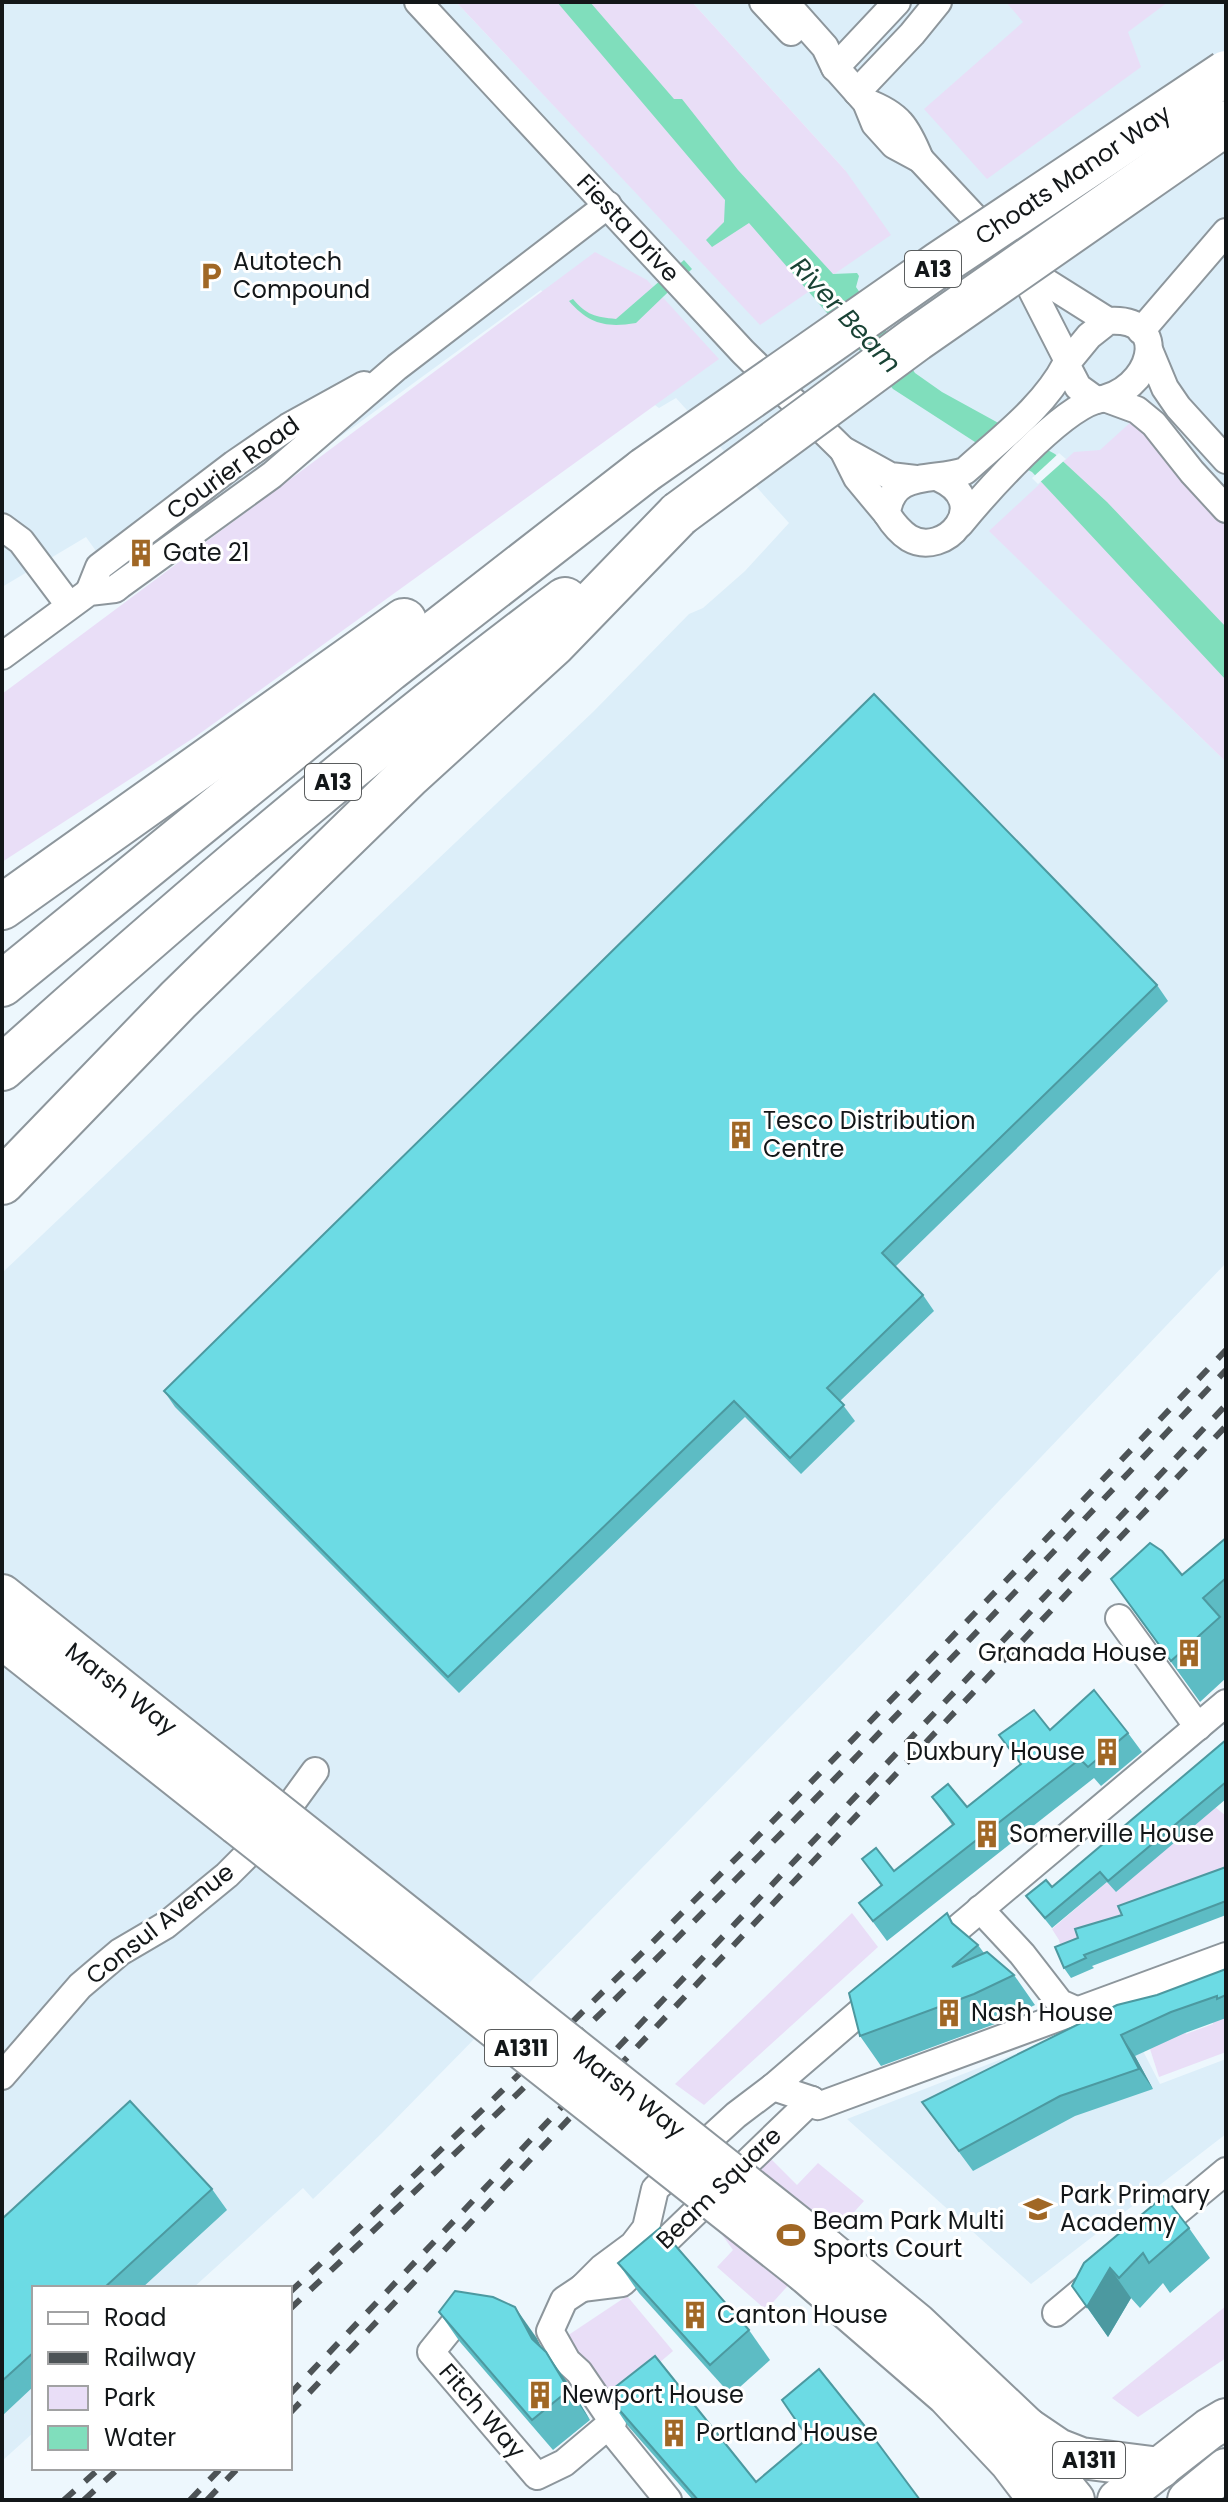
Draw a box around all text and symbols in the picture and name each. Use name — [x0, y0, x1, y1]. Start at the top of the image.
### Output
street label: Choats Manor Way — [968, 97, 1177, 252]
street label: Fiesta Drive — [570, 166, 687, 289]
place label: Autotech Compound — [233, 245, 370, 306]
water label: River Beam — [783, 249, 909, 381]
road number: A13 — [905, 251, 961, 287]
parking icon: Autotech Compound — [196, 261, 226, 291]
street label: Courier Road — [160, 408, 306, 527]
place label: Gate 21 — [163, 536, 249, 569]
building icon: Gate 21 — [126, 538, 156, 568]
road number: A13 — [305, 764, 361, 800]
place label: Tesco Distribution Centre — [763, 1104, 976, 1165]
building icon: Tesco Distribution Centre — [726, 1120, 756, 1150]
street label: Marsh Way — [59, 1635, 184, 1743]
place label: Granada House — [978, 1636, 1167, 1669]
building icon: Granada House — [1174, 1638, 1204, 1668]
place label: Duxbury House — [906, 1735, 1085, 1768]
building icon: Duxbury House — [1092, 1737, 1122, 1767]
place label: Somerville House — [1009, 1817, 1214, 1850]
building icon: Somerville House — [972, 1819, 1002, 1849]
street label: Consul Avenue — [79, 1855, 241, 1992]
place label: Nash House — [971, 1996, 1113, 2029]
building icon: Nash House — [934, 1998, 964, 2028]
road number: A1311 — [485, 2030, 557, 2066]
street label: Marsh Way — [567, 2038, 692, 2146]
street label: Beam Square — [649, 2119, 789, 2256]
place label: Park Primary Academy — [1060, 2178, 1210, 2239]
school or university icon: Park Primary Academy — [1023, 2194, 1053, 2224]
place label: Beam Park Multi Sports Court — [813, 2204, 1004, 2265]
sports icon: Beam Park Multi Sports Court — [776, 2220, 806, 2250]
legend — [32, 2286, 292, 2470]
place label: Canton House — [717, 2298, 888, 2331]
building icon: Canton House — [680, 2300, 710, 2330]
text: Road — [104, 2301, 166, 2334]
text: Railway — [104, 2341, 197, 2374]
street label: Fitch Way — [432, 2356, 533, 2466]
place label: Newport House — [562, 2378, 744, 2411]
building icon: Newport House — [525, 2380, 555, 2410]
text: Park — [104, 2381, 156, 2414]
place label: Portland House — [696, 2416, 878, 2449]
building icon: Portland House — [659, 2418, 689, 2448]
text: Water — [104, 2421, 176, 2454]
road number: A1311 — [1053, 2442, 1125, 2478]

